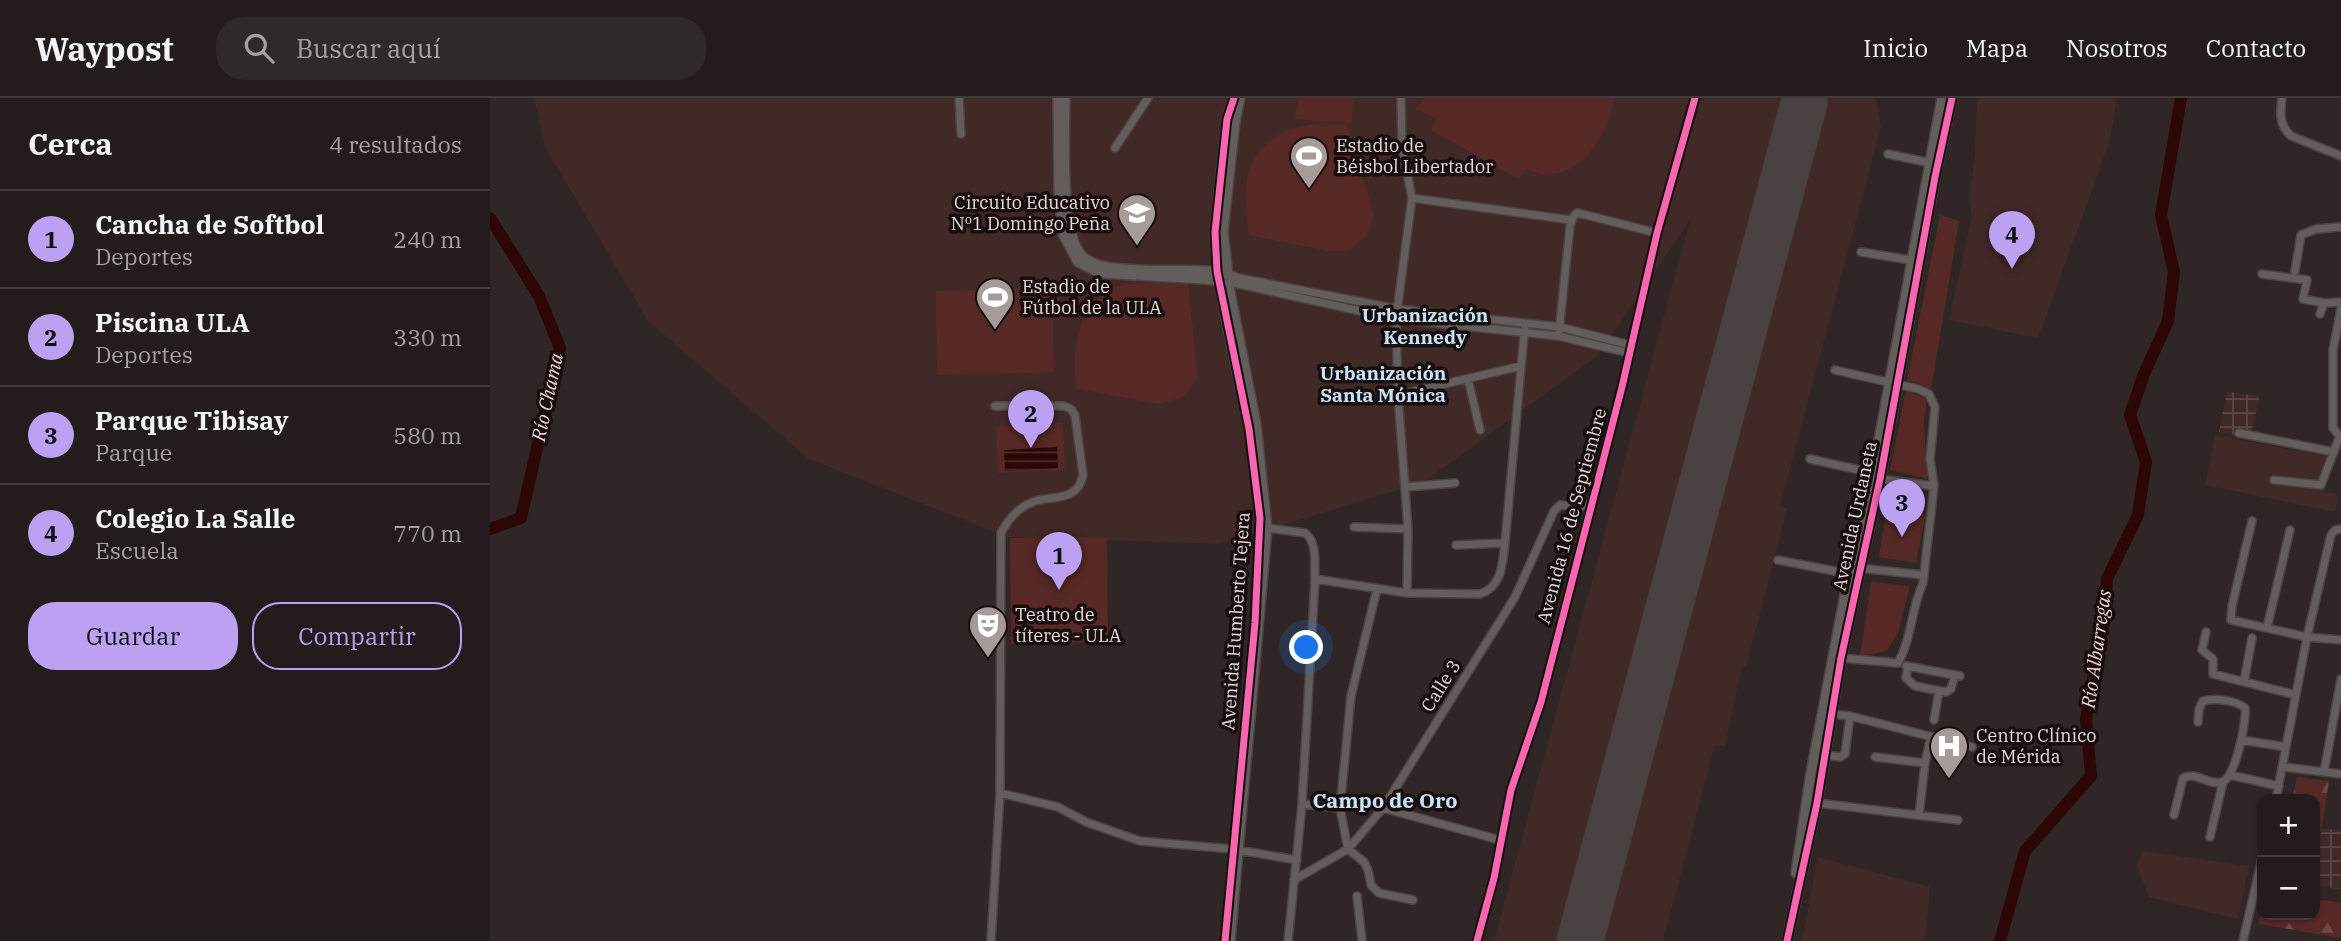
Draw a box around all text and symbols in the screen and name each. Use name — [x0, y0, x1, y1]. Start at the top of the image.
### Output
search box — [216, 17, 706, 80]
text: Waypost — [35, 27, 174, 70]
icon: search — [240, 29, 278, 67]
text: Buscar aquí — [296, 31, 441, 65]
text: Inicio — [1863, 32, 1928, 64]
text: Mapa — [1966, 32, 2028, 64]
text: Nosotros — [2066, 32, 2168, 64]
text: Contacto — [2206, 32, 2306, 64]
text: Cerca — [28, 124, 113, 163]
text: 4 resultados — [329, 129, 462, 159]
place label: Estadio de Béisbol Libertador — [1336, 134, 1493, 178]
sports icon: Estadio de Béisbol Libertador — [1288, 135, 1330, 190]
place label: Circuito Educativo Nº1 Domingo Peña — [951, 191, 1110, 235]
school or university icon: Circuito Educativo Nº1 Domingo Peña — [1116, 192, 1158, 247]
text: Cancha de Softbol — [95, 207, 324, 241]
pin: 4 — [1989, 211, 2035, 269]
text: 1 — [44, 224, 58, 254]
text: 240 m — [393, 224, 462, 254]
text: Deportes — [95, 241, 193, 271]
place label: Estadio de Fútbol de la ULA — [1022, 275, 1162, 319]
sports icon: Estadio de Fútbol de la ULA — [974, 276, 1016, 331]
district label: Urbanización Kennedy — [1362, 303, 1489, 349]
text: Piscina ULA — [95, 305, 250, 339]
text: 2 — [44, 322, 58, 352]
text: 330 m — [393, 322, 462, 352]
text: Deportes — [95, 339, 193, 369]
water label: Río Chama — [526, 350, 568, 444]
district label: Urbanización Santa Mónica — [1320, 361, 1447, 407]
pin: 2 — [1008, 390, 1054, 448]
text: Parque Tibisay — [95, 403, 289, 437]
street label: Avenida 16 de Septiembre — [1532, 406, 1611, 626]
text: 3 — [44, 420, 58, 450]
text: 580 m — [393, 420, 462, 450]
text: Parque — [95, 437, 172, 467]
street label: Avenida Urdaneta — [1827, 439, 1882, 593]
pin: 3 — [1879, 479, 1925, 537]
text: Colegio La Salle — [95, 501, 295, 535]
street label: Avenida Humberto Tejera — [1216, 511, 1255, 731]
text: 4 — [44, 518, 58, 548]
text: 770 m — [393, 518, 462, 548]
pin: 1 — [1036, 532, 1082, 590]
text: Escuela — [95, 535, 179, 565]
water label: Río Albarregas — [2076, 588, 2116, 711]
button: Guardar — [28, 602, 238, 670]
button: Compartir — [252, 602, 462, 670]
place label: Teatro de títeres - ULA — [1015, 603, 1122, 647]
theatre icon: Teatro de títeres - ULA — [967, 604, 1009, 659]
your location — [1289, 630, 1323, 664]
street label: Calle 3 — [1416, 656, 1465, 716]
place label: Centro Clínico de Mérida — [1976, 724, 2097, 768]
hospital icon: Centro Clínico de Mérida — [1928, 725, 1970, 780]
district label: Campo de Oro — [1312, 786, 1458, 814]
map controls — [2257, 794, 2320, 920]
button: + — [2257, 794, 2320, 857]
button: − — [2257, 857, 2320, 920]

